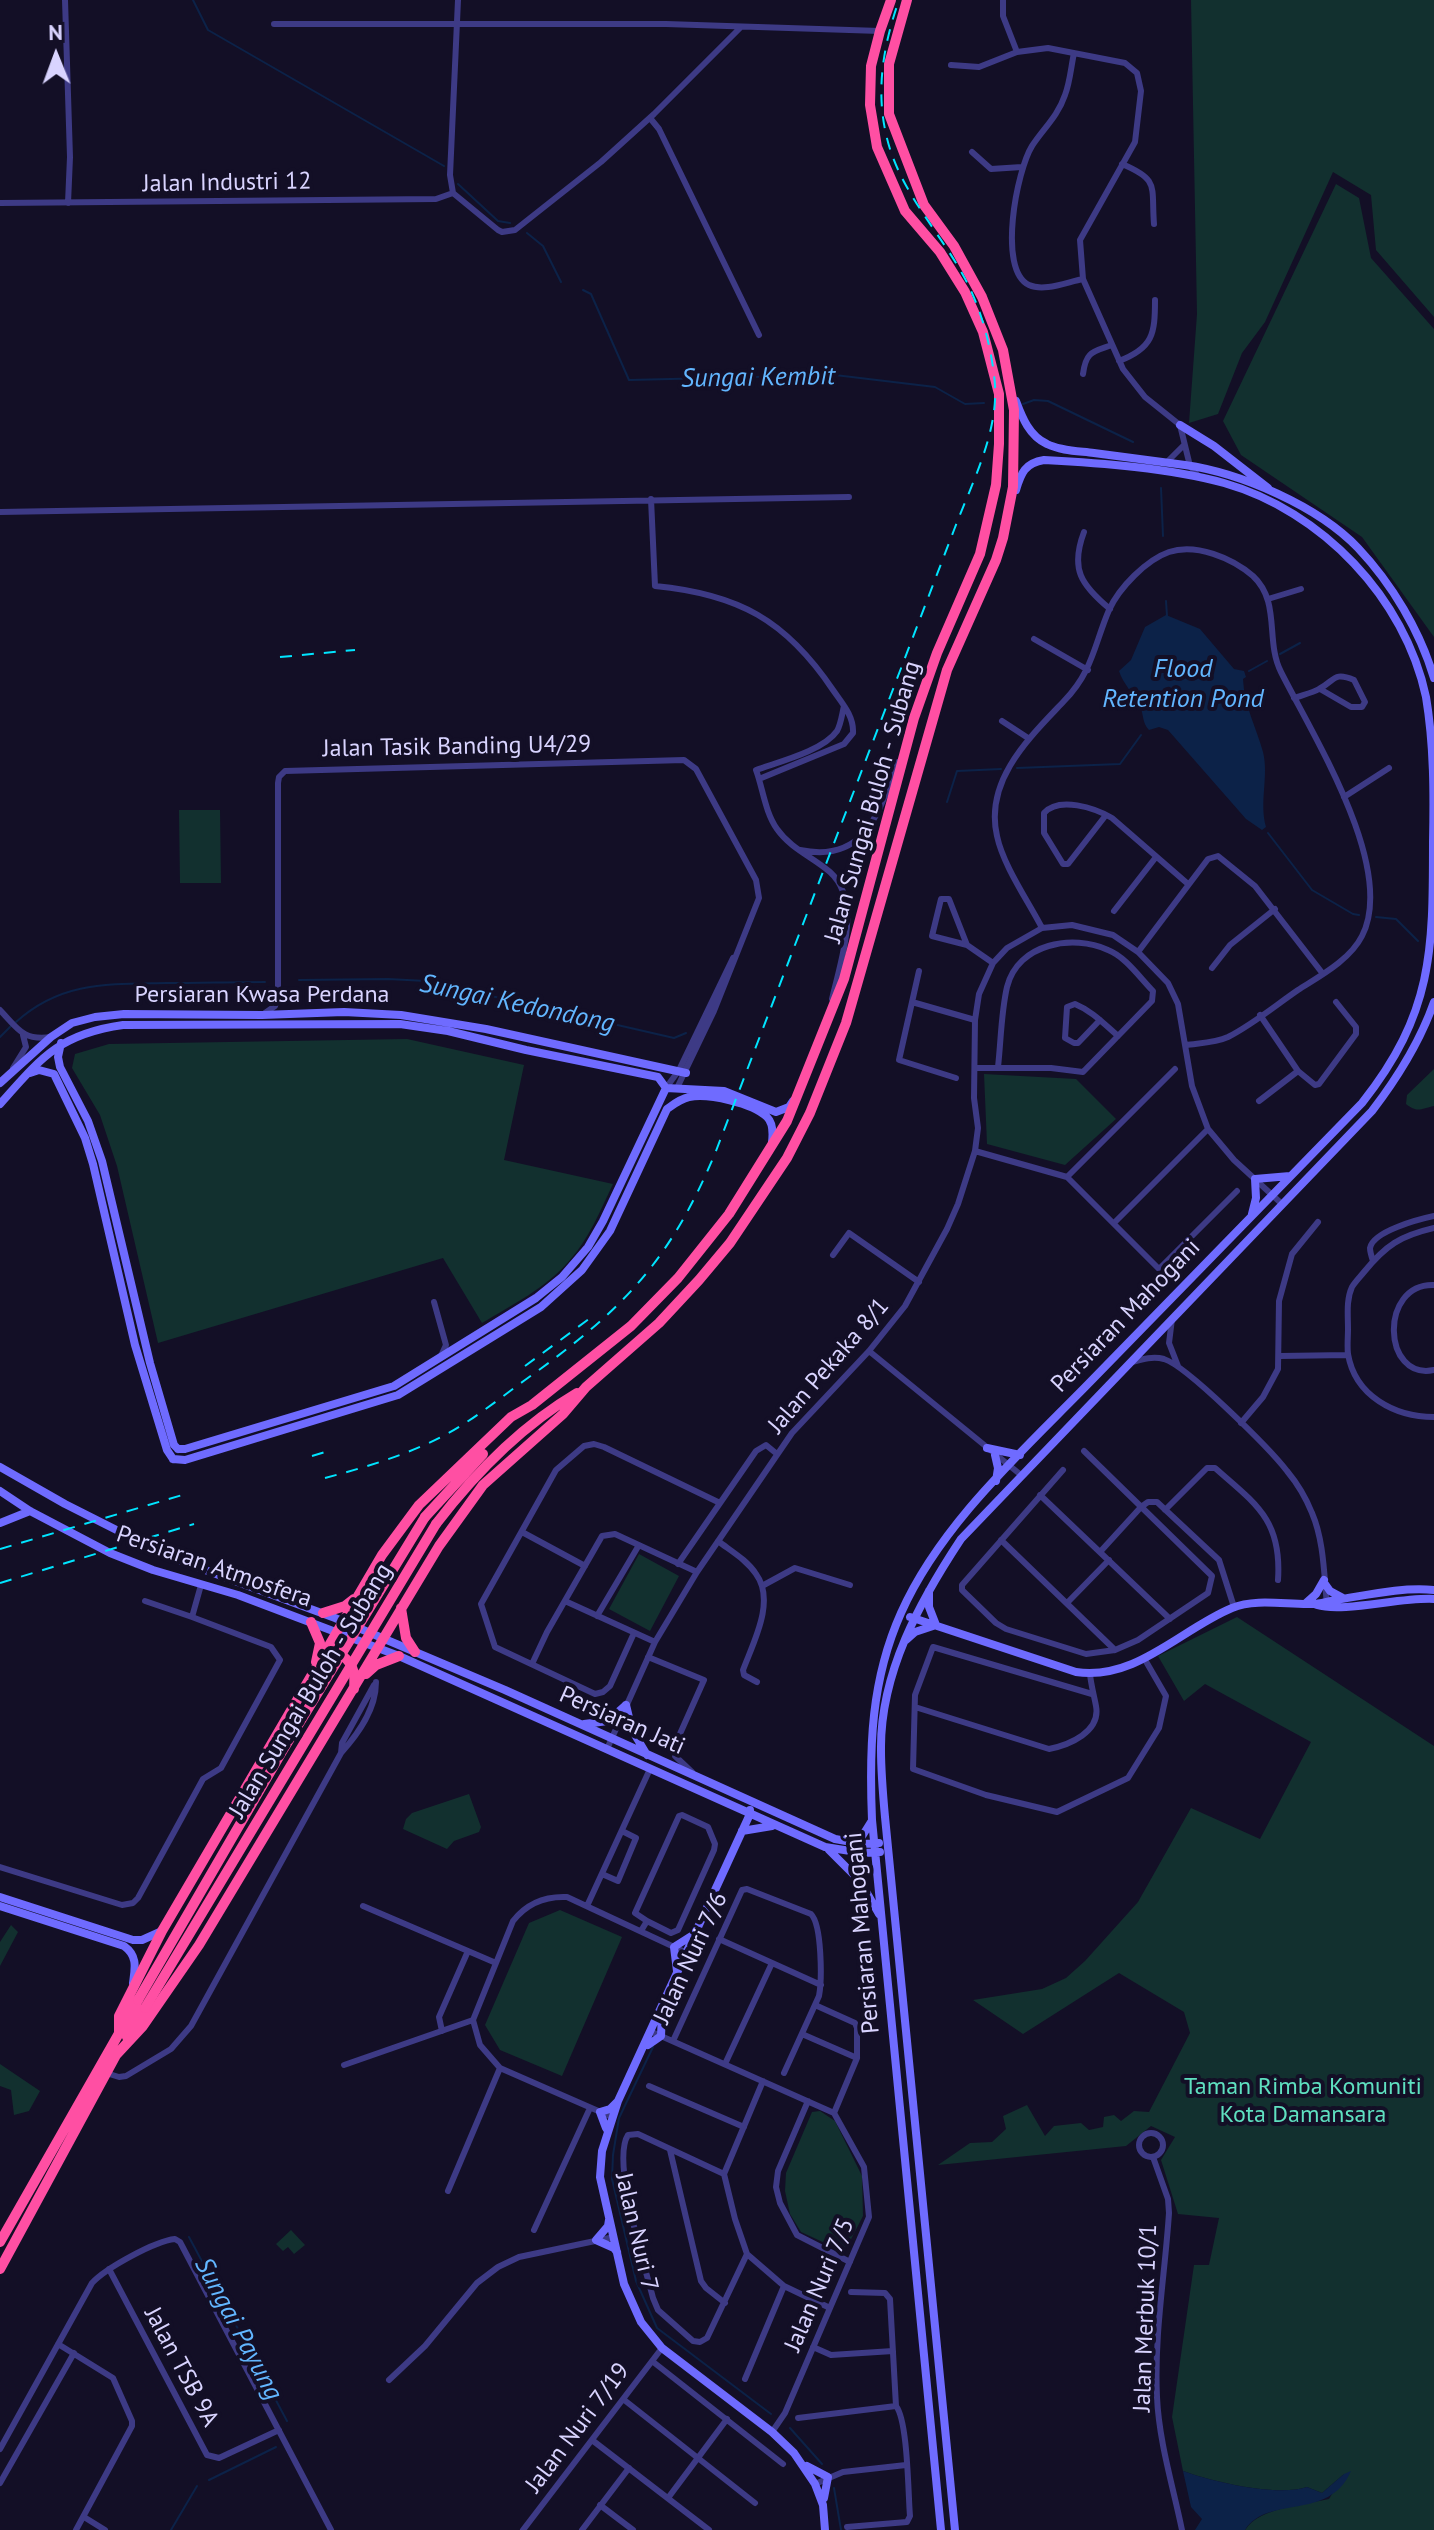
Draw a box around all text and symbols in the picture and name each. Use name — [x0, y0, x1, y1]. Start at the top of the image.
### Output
north arrow — [16, 16, 96, 96]
text: N — [48, 18, 63, 46]
street label: Jalan Industri 12 — [142, 167, 312, 199]
water label: Sungai Kembit — [681, 361, 835, 395]
water label: Flood Retention Pond — [1102, 654, 1264, 716]
street label: Jalan Sungai Buloh - Subang — [819, 658, 927, 946]
street label: Jalan Tasik Banding U4/29 — [322, 730, 592, 764]
water label: Sungai Kedondong — [417, 968, 617, 1040]
street label: Persiaran Kwasa Perdana — [135, 981, 389, 1009]
street label: Persiaran Mahogani — [1045, 1233, 1207, 1399]
street label: Jalan Pekaka 8/1 — [762, 1292, 896, 1440]
street label: Persiaran Atmosfera — [112, 1520, 316, 1614]
street label: Jalan Sungai Buloh - Subang — [224, 1559, 398, 1823]
street label: Persiaran Jati — [555, 1681, 689, 1761]
street label: Persiaran Mahogani — [840, 1831, 886, 2035]
street label: Jalan Nuri 7/6 — [648, 1888, 734, 2028]
park label: Taman Rimba Komuniti Kota Damansara — [1184, 2073, 1422, 2129]
street label: Jalan Nuri 7 — [608, 2170, 664, 2294]
street label: Jalan Nuri 7/5 — [779, 2214, 861, 2356]
street label: Jalan Merbuk 10/1 — [1128, 2223, 1164, 2413]
water label: Sungai Payung — [187, 2252, 289, 2406]
street label: Jalan TSB 9A — [138, 2302, 224, 2432]
street label: Jalan Nuri 7/19 — [520, 2357, 636, 2499]

